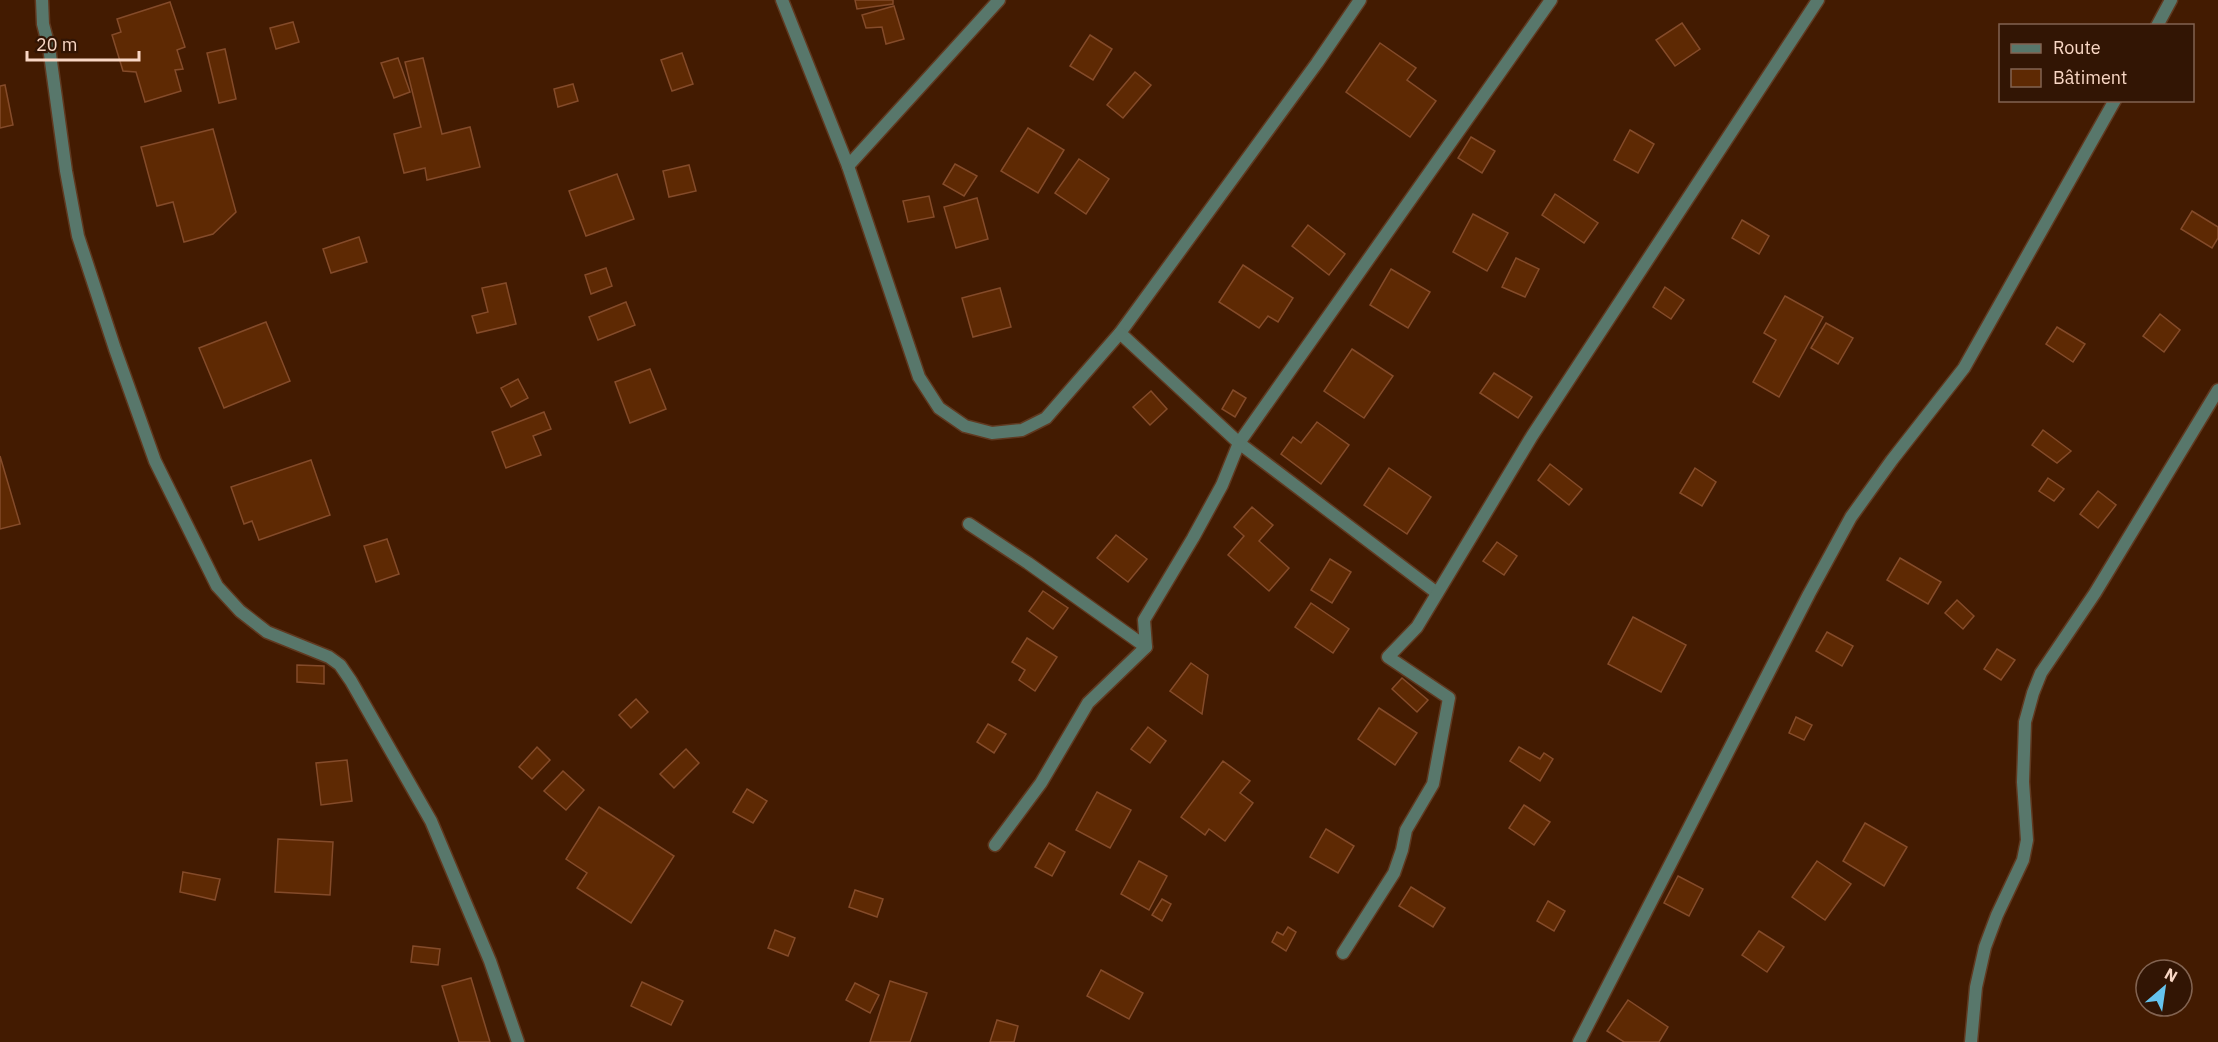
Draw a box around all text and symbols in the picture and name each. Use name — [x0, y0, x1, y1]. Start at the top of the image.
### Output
scale bar — [27, 24, 140, 62]
legend — [1999, 24, 2194, 102]
text: 20 m — [36, 33, 78, 56]
text: Route — [2053, 36, 2101, 59]
text: Bâtiment — [2053, 66, 2127, 89]
north arrow — [2134, 958, 2194, 1018]
text: N — [2161, 963, 2181, 986]

